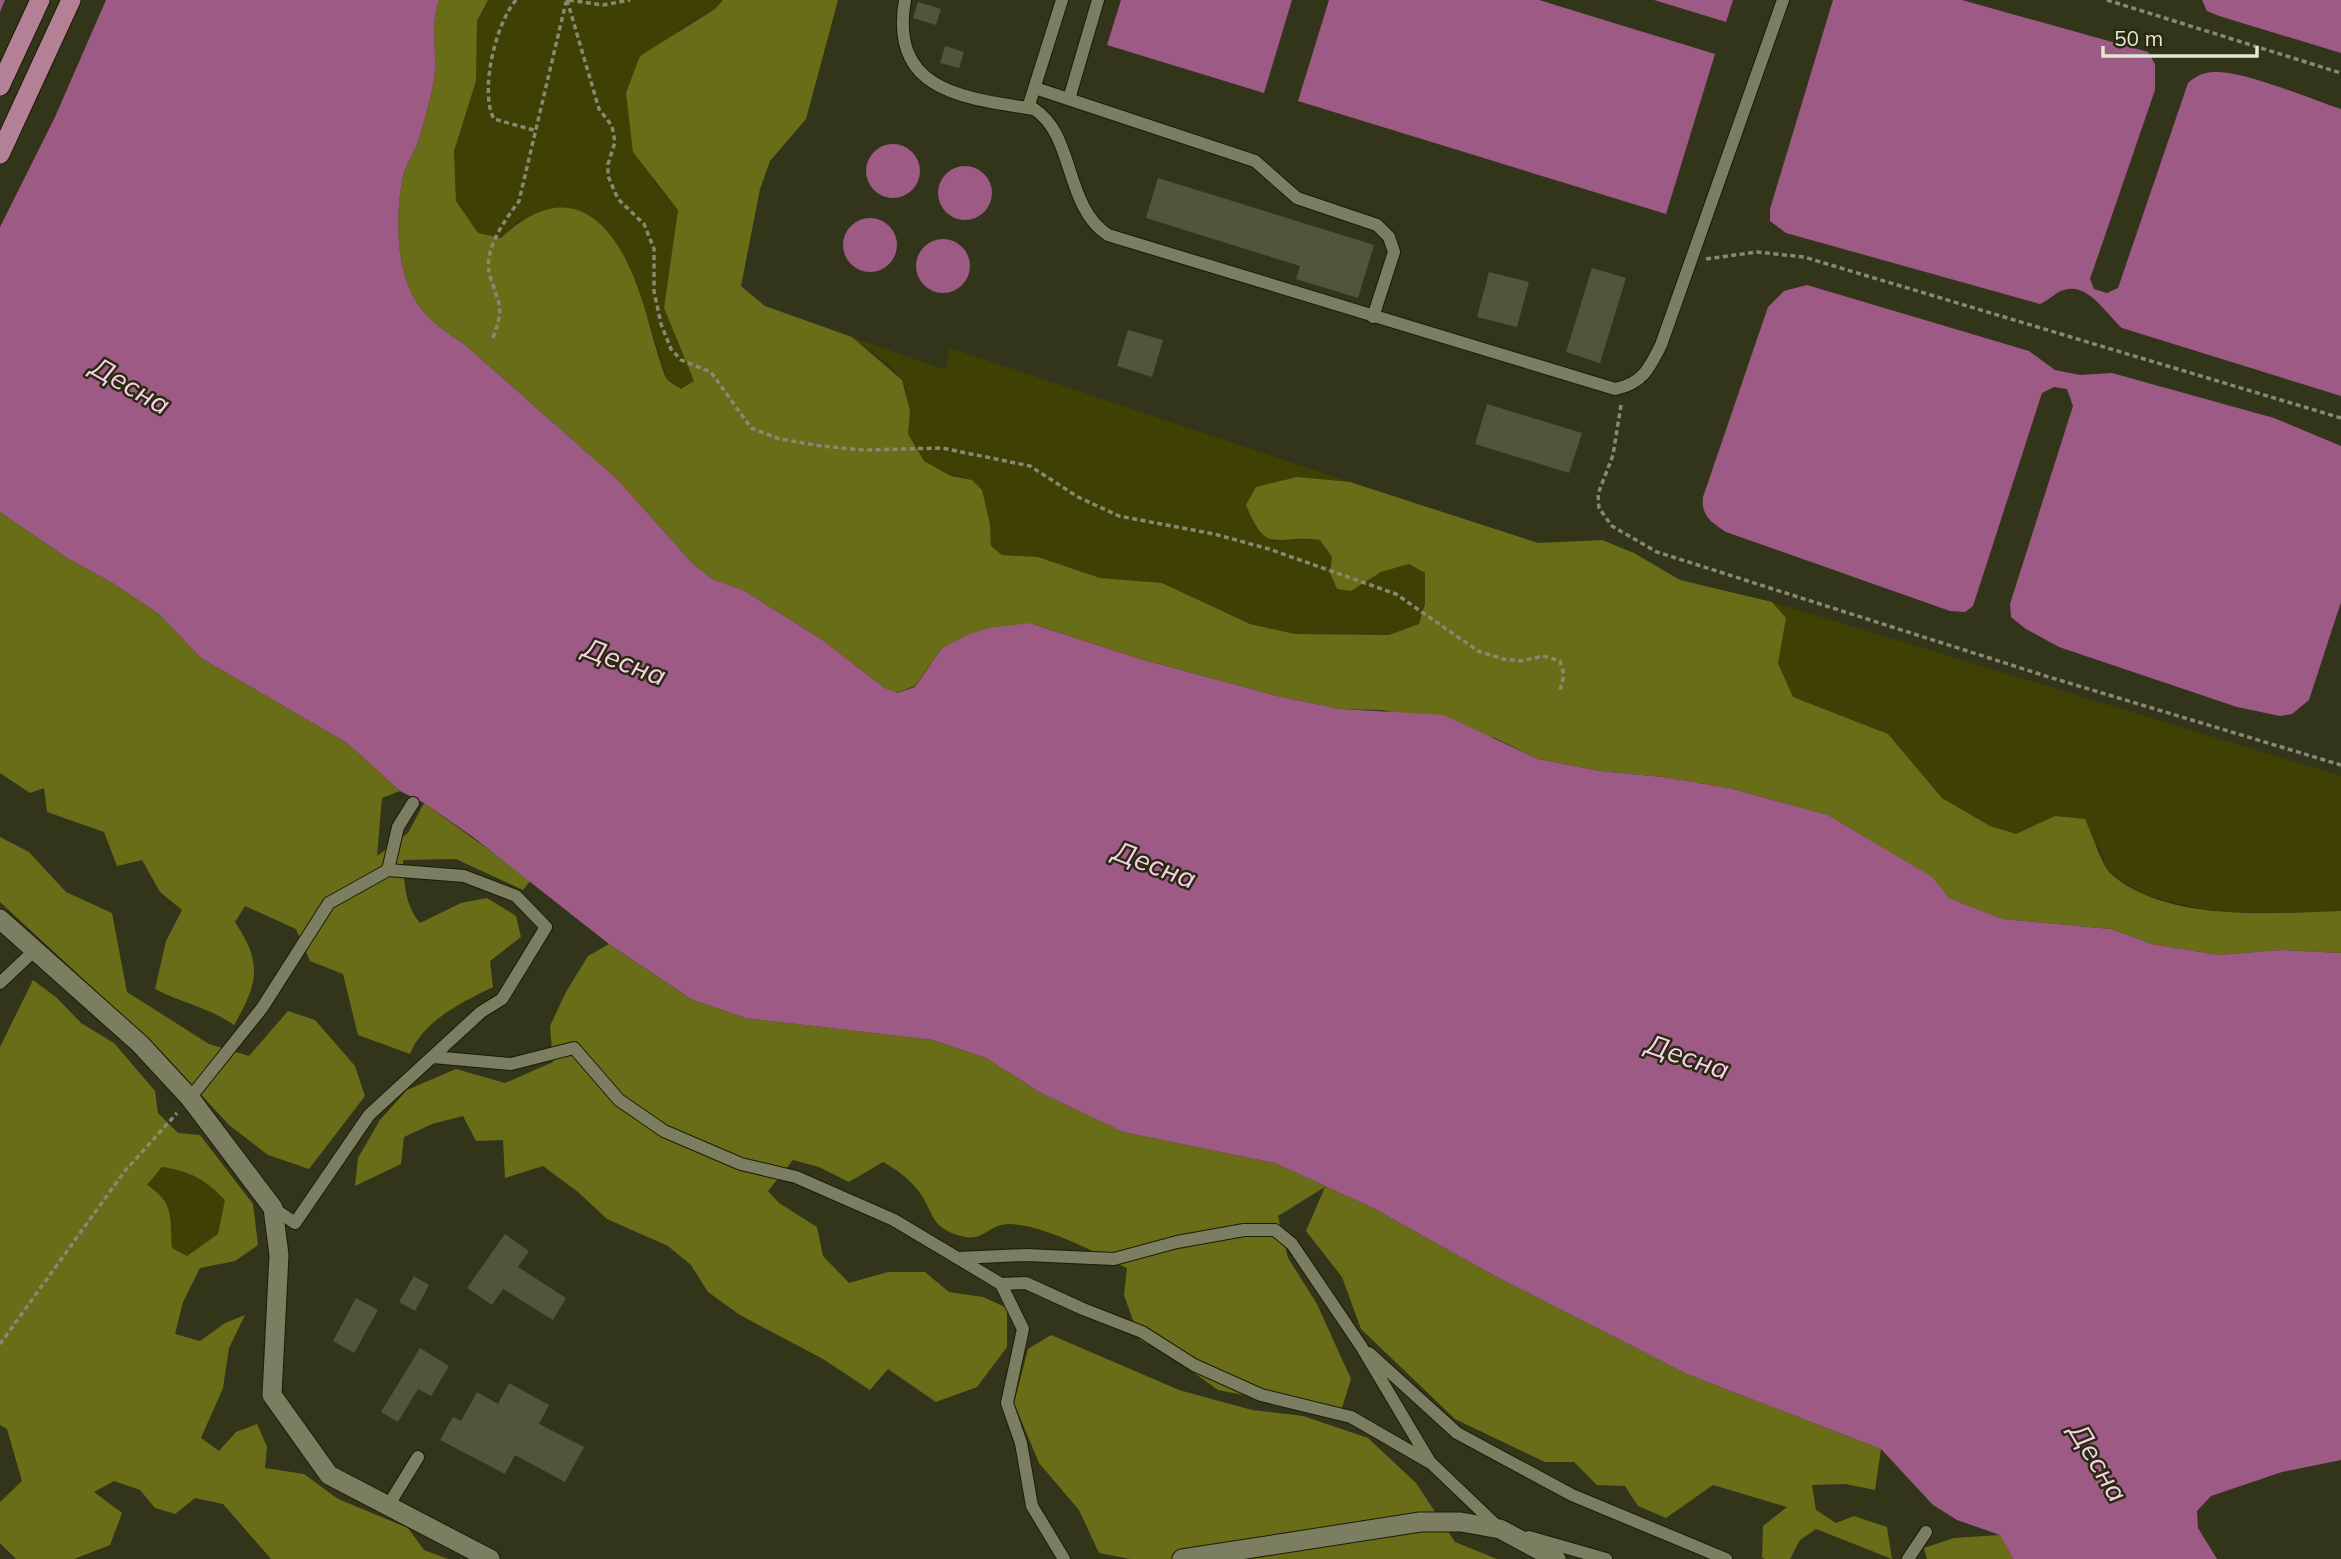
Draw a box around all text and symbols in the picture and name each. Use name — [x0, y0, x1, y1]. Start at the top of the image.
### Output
scale bar — [2103, 14, 2257, 58]
text: 50 m — [2114, 25, 2163, 51]
water label: Десна — [83, 347, 177, 422]
water label: Десна — [577, 629, 671, 693]
water label: Десна — [1107, 832, 1201, 896]
water label: Десна — [1640, 1025, 1734, 1087]
water label: Десна — [2061, 1414, 2136, 1508]

